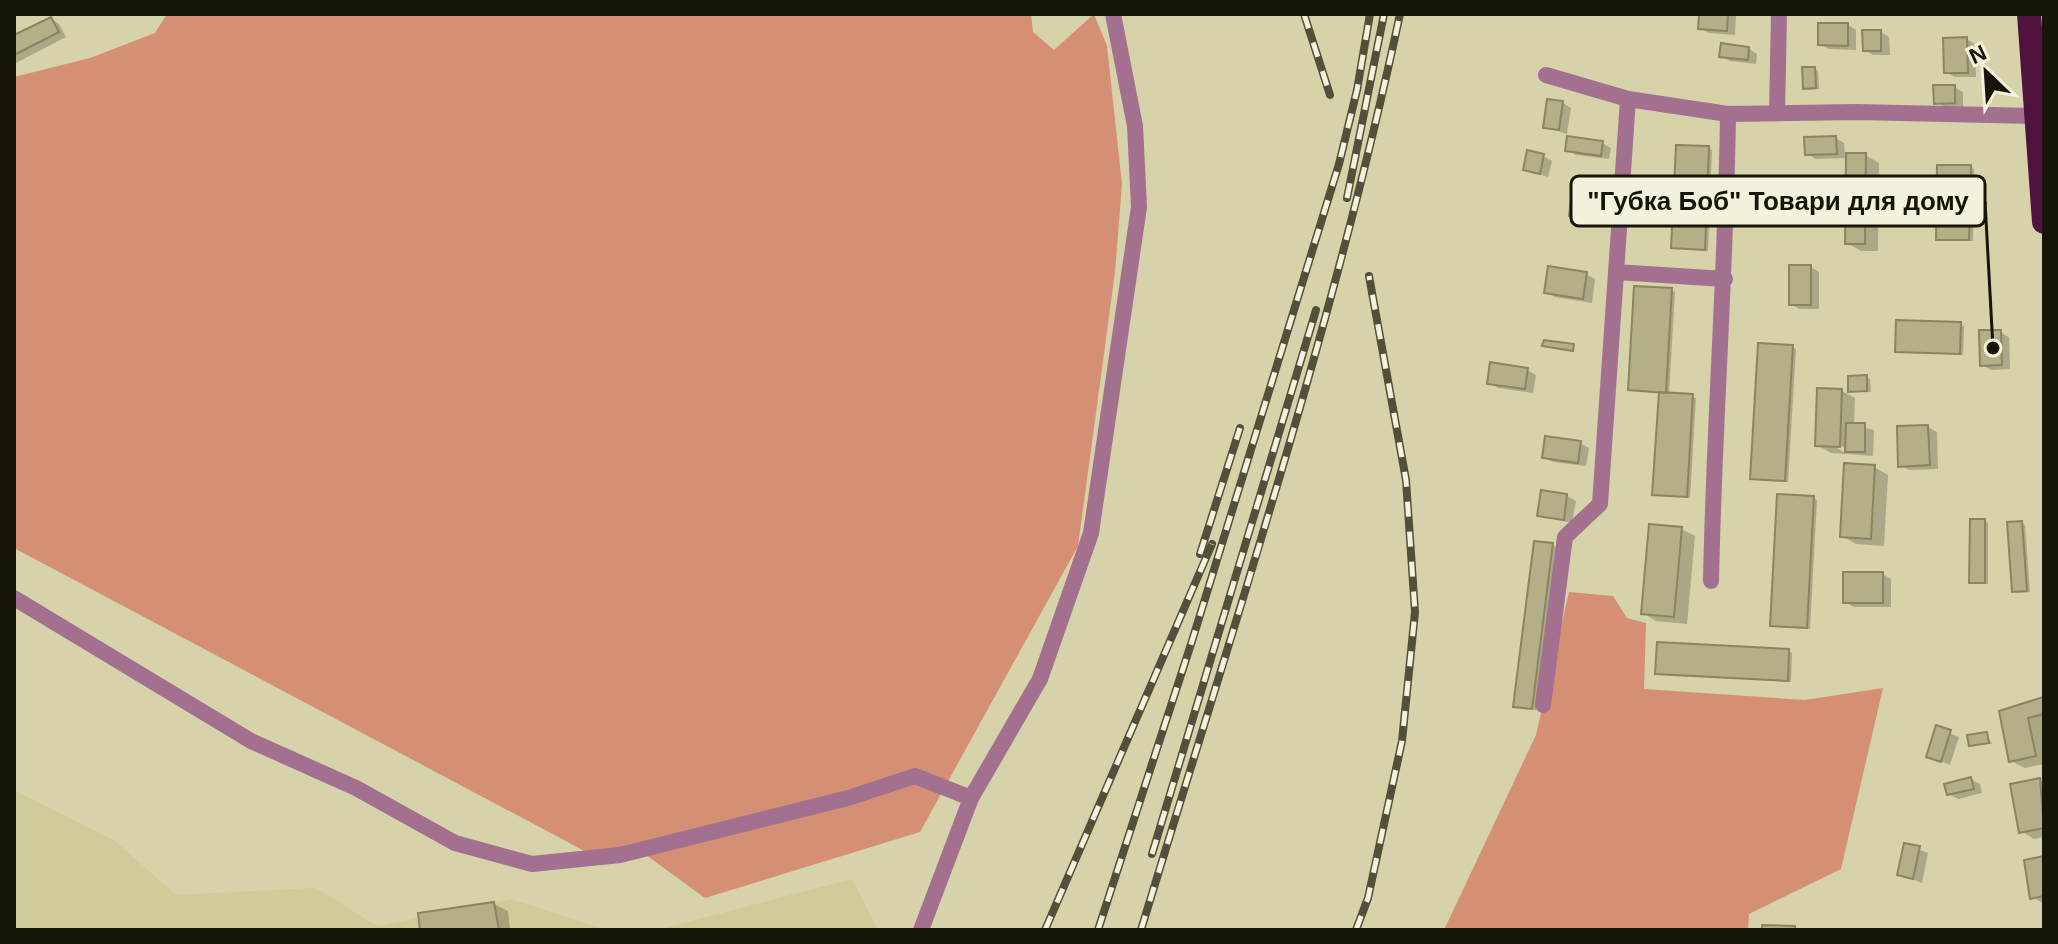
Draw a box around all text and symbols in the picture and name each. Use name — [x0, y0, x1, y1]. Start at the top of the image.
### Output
north arrow — [1946, 32, 2026, 112]
text: N — [1965, 40, 1990, 69]
callout: "Губка Боб" Товари для дому — [1571, 176, 1985, 226]
text: "Губка Боб" Товари для дому — [1587, 186, 1969, 216]

